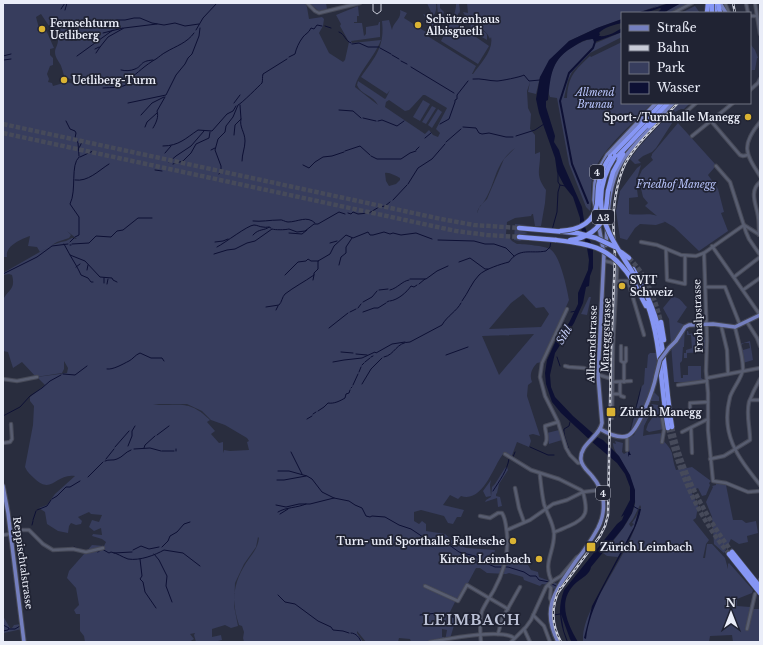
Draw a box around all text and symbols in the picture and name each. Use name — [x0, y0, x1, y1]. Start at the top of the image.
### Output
legend — [621, 12, 751, 104]
place label: Schützenhaus Albisgüetli — [425, 13, 500, 38]
place label: Fernsehturm Uetliberg — [50, 17, 119, 42]
marker: Schützenhaus Albisgüetli — [413, 20, 423, 30]
text: Straße — [657, 20, 697, 35]
marker: Fernsehturm Uetliberg — [37, 24, 47, 34]
text: Bahn — [657, 40, 689, 55]
text: Park — [657, 60, 685, 75]
place label: Uetliberg-Turm — [72, 74, 156, 87]
marker: Uetliberg-Turm — [59, 75, 69, 85]
text: Wasser — [656, 80, 700, 95]
park label: Allmend Brunau — [573, 86, 615, 111]
place label: Sport-/Turnhalle Manegg — [603, 111, 741, 124]
marker: Sport-/Turnhalle Manegg — [743, 112, 753, 122]
road number: 4 — [590, 165, 604, 179]
park label: Friedhof Manegg — [635, 178, 716, 191]
road number: A3 — [592, 210, 614, 224]
place label: SVIT Schweiz — [630, 274, 673, 299]
street label: Frohalpstrasse — [690, 279, 706, 353]
marker: SVIT Schweiz — [617, 281, 627, 291]
street label: Maneggstrasse — [598, 297, 614, 372]
street label: Allmendstrasse — [584, 305, 600, 384]
water label: Sihl — [553, 322, 575, 347]
marker: Zürich Manegg — [605, 406, 617, 418]
place label: Zürich Manegg — [620, 406, 702, 419]
road number: 4 — [596, 486, 610, 500]
street label: Reppischtalstrasse — [10, 516, 36, 610]
place label: Turn- und Sporthalle Falletsche — [337, 535, 505, 548]
marker: Turn- und Sporthalle Falletsche — [508, 536, 518, 546]
marker: Zürich Leimbach — [585, 541, 597, 553]
place label: Zürich Leimbach — [600, 541, 693, 554]
place label: Kirche Leimbach — [440, 553, 532, 566]
marker: Kirche Leimbach — [534, 554, 544, 564]
north arrow — [711, 593, 751, 633]
text: N — [726, 596, 737, 610]
district label: LEIMBACH — [423, 611, 521, 629]

